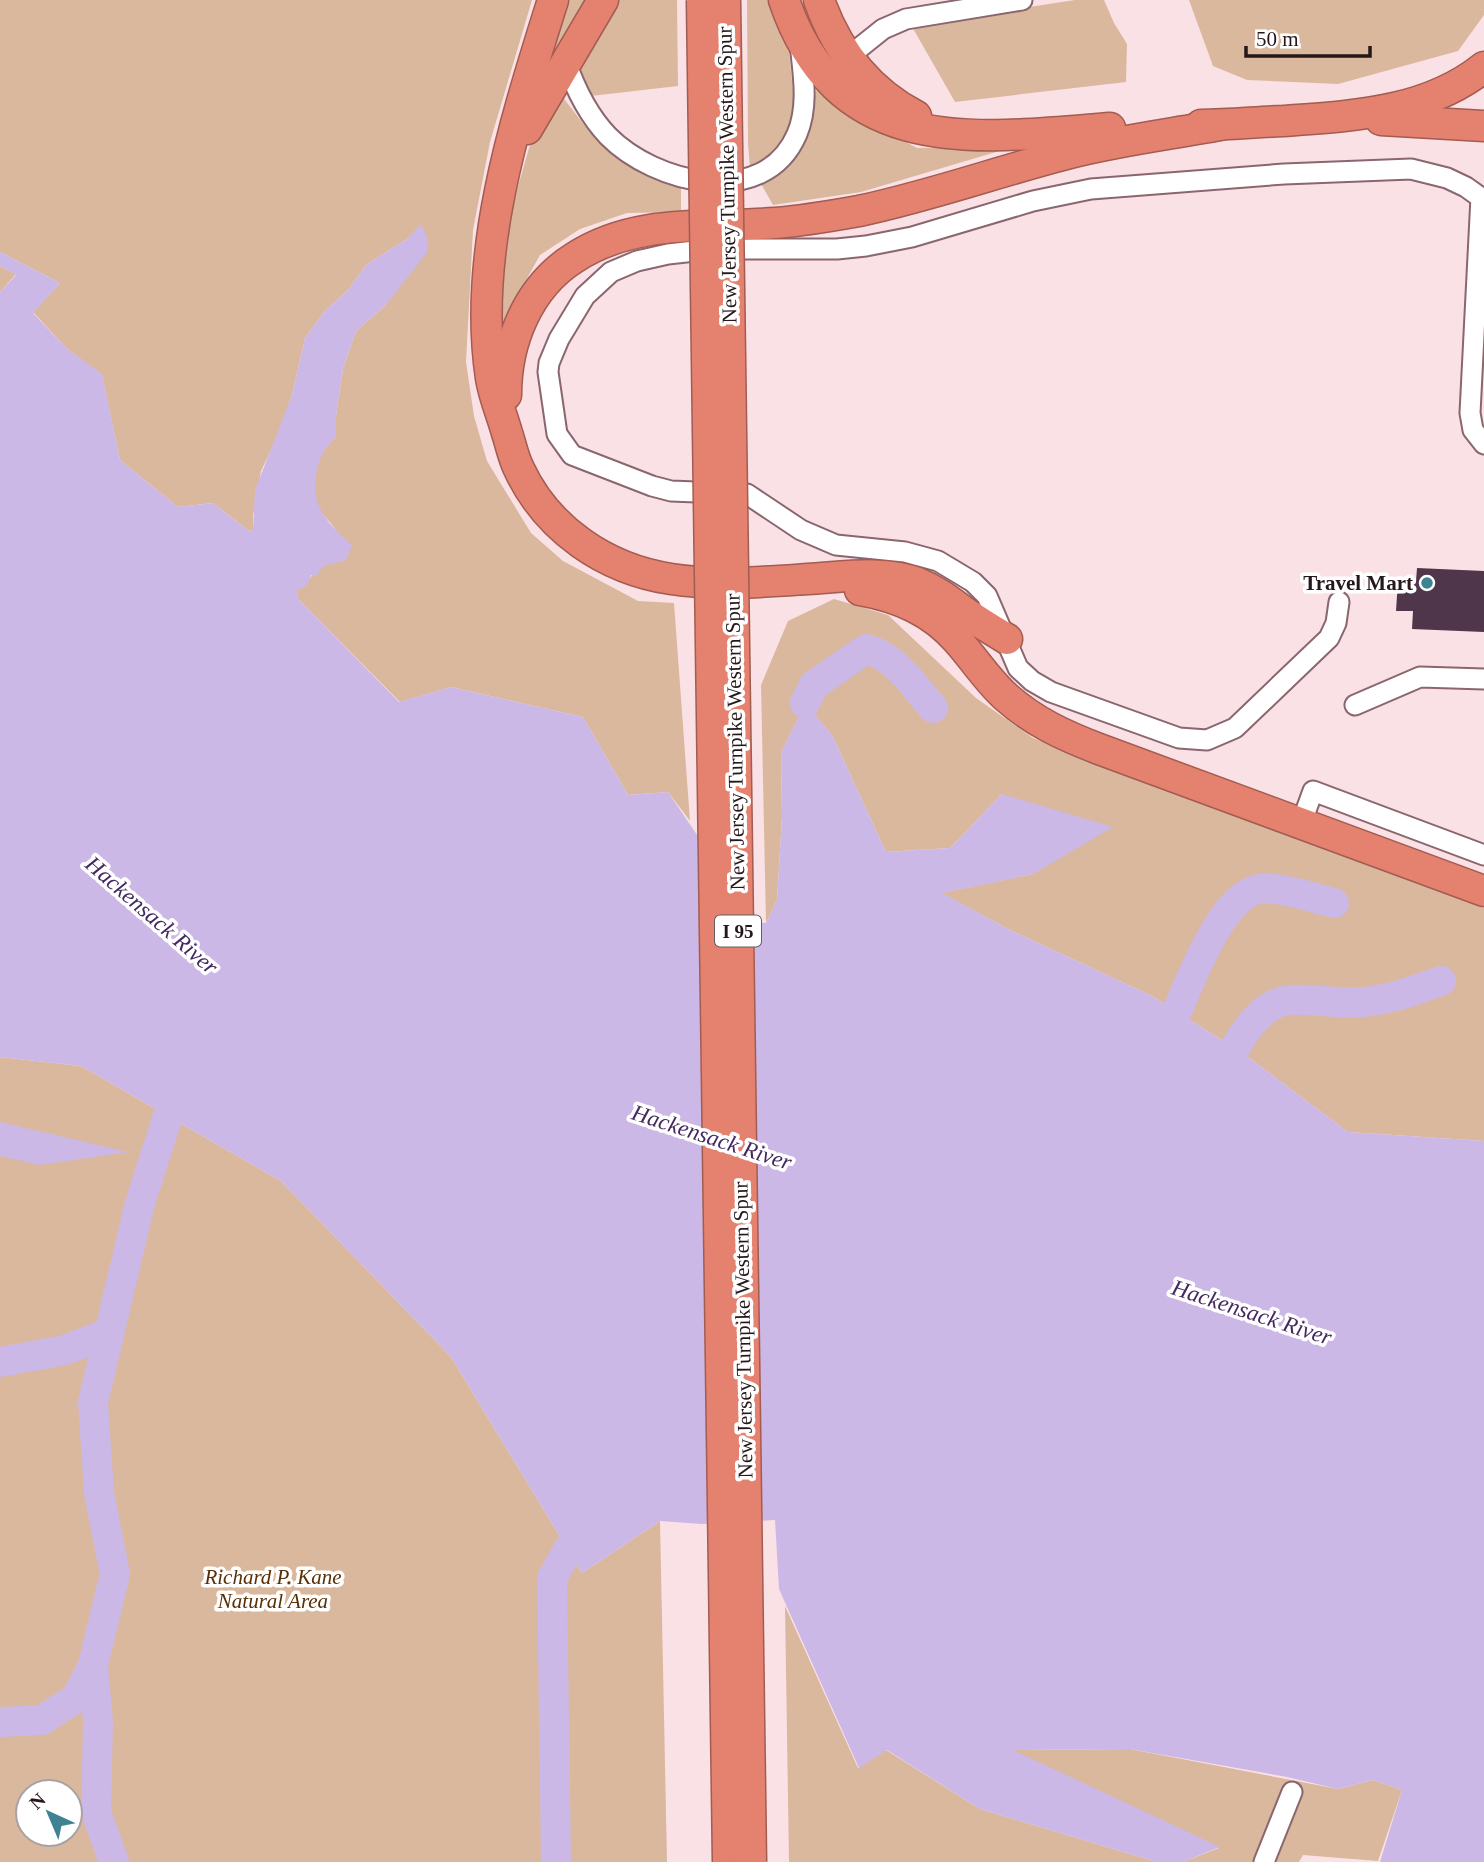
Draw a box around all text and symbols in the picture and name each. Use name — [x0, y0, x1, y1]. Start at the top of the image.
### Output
scale bar — [1246, 14, 1370, 58]
street label: New Jersey Turnpike Western Spur — [712, 27, 742, 323]
text: 50 m — [1256, 27, 1299, 51]
place label: Travel Mart — [1303, 571, 1413, 595]
marker: Travel Mart — [1419, 575, 1435, 591]
street label: New Jersey Turnpike Western Spur — [720, 594, 750, 890]
water label: Hackensack River — [80, 851, 224, 980]
road number: I 95 — [715, 916, 761, 946]
water label: Hackensack River — [628, 1100, 796, 1175]
street label: New Jersey Turnpike Western Spur — [728, 1182, 758, 1478]
water label: Hackensack River — [1168, 1275, 1336, 1350]
park label: Richard P. Kane Natural Area — [203, 1565, 342, 1613]
north arrow — [14, 1778, 84, 1848]
text: N — [25, 1789, 50, 1813]

